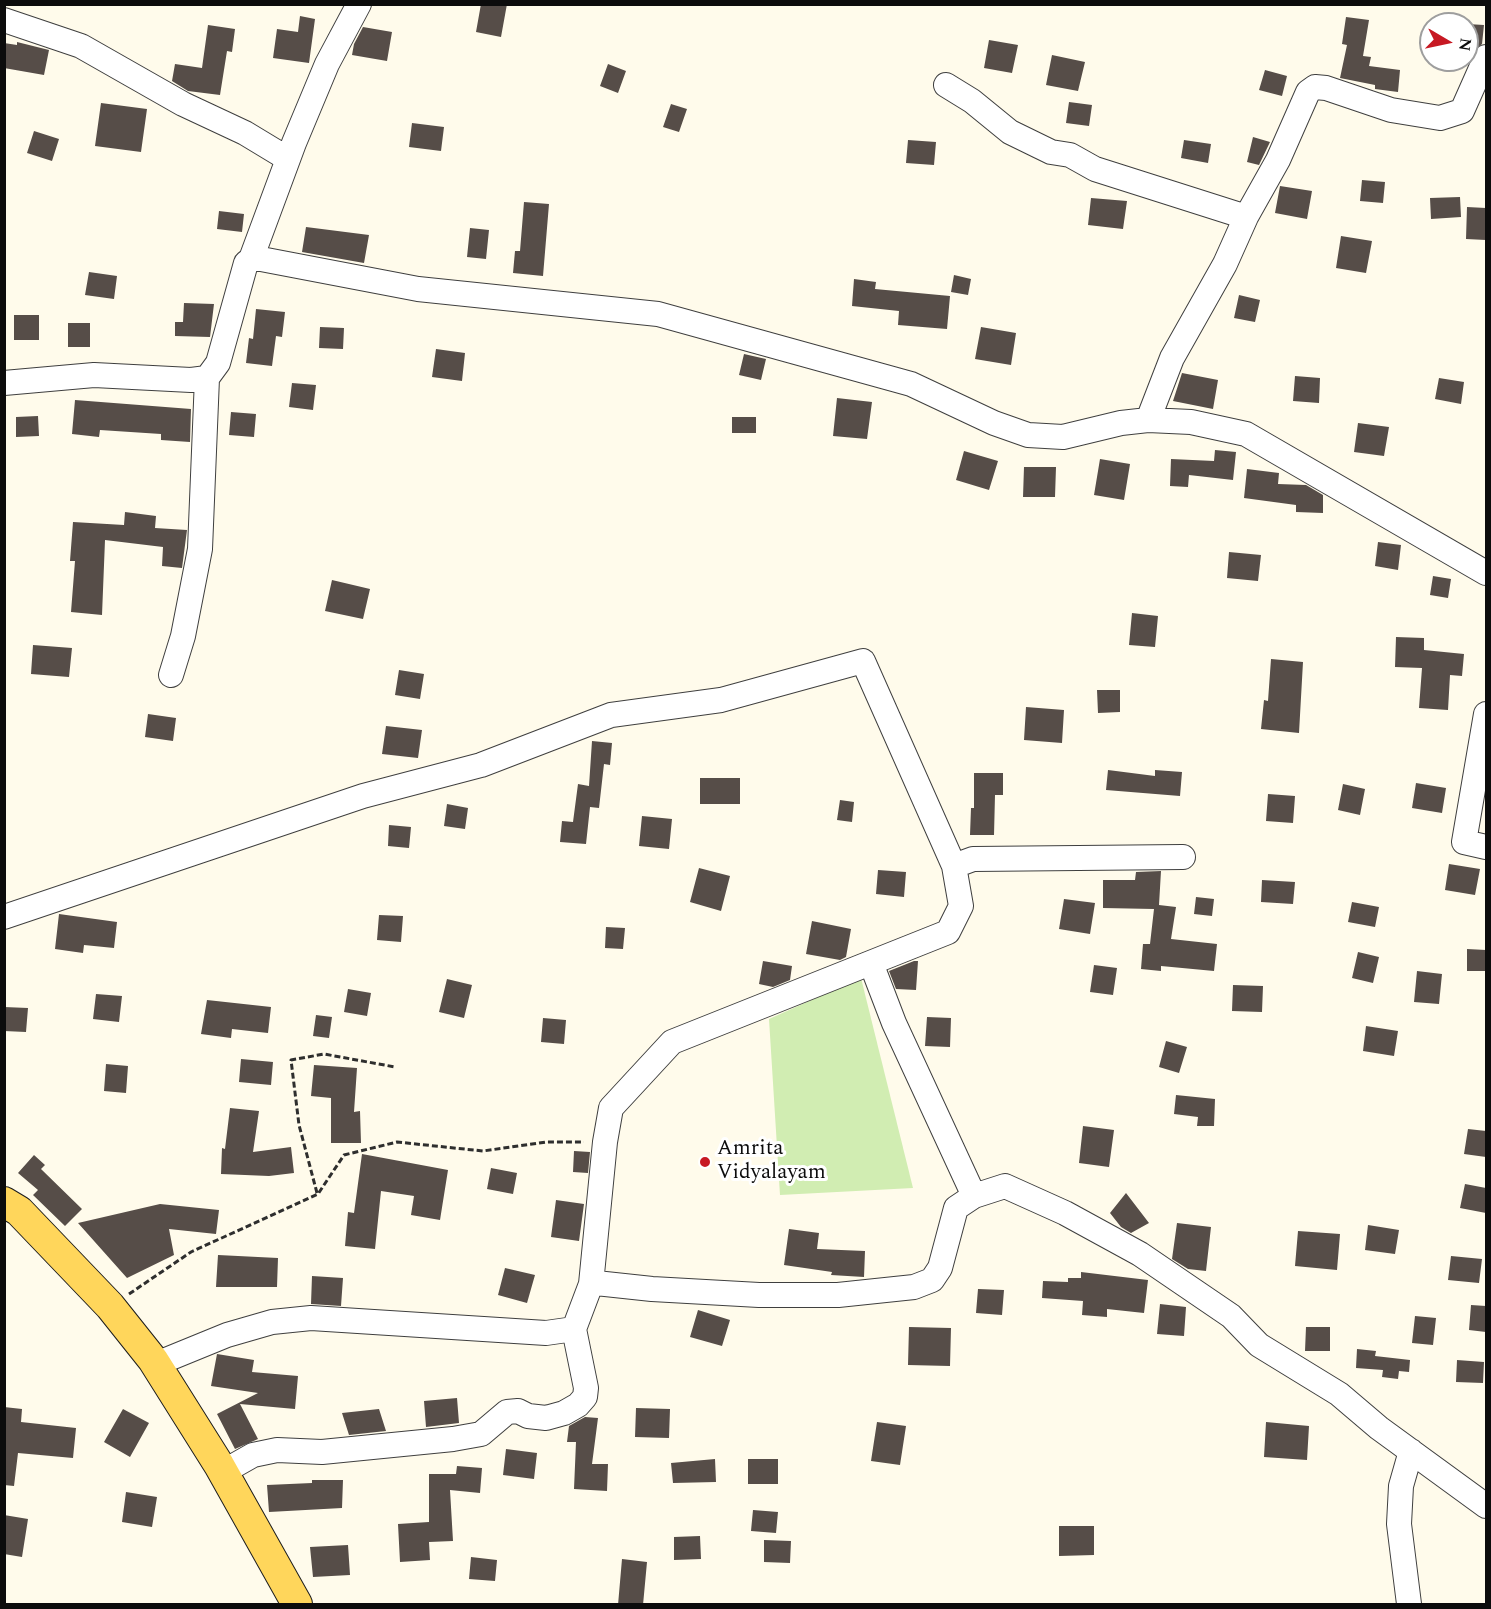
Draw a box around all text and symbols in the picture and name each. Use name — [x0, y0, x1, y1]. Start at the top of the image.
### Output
north arrow — [1419, 12, 1479, 72]
text: N — [1452, 36, 1478, 53]
place label: Amrita Vidyalayam — [717, 1137, 826, 1187]
marker: Amrita Vidyalayam — [698, 1155, 712, 1169]

